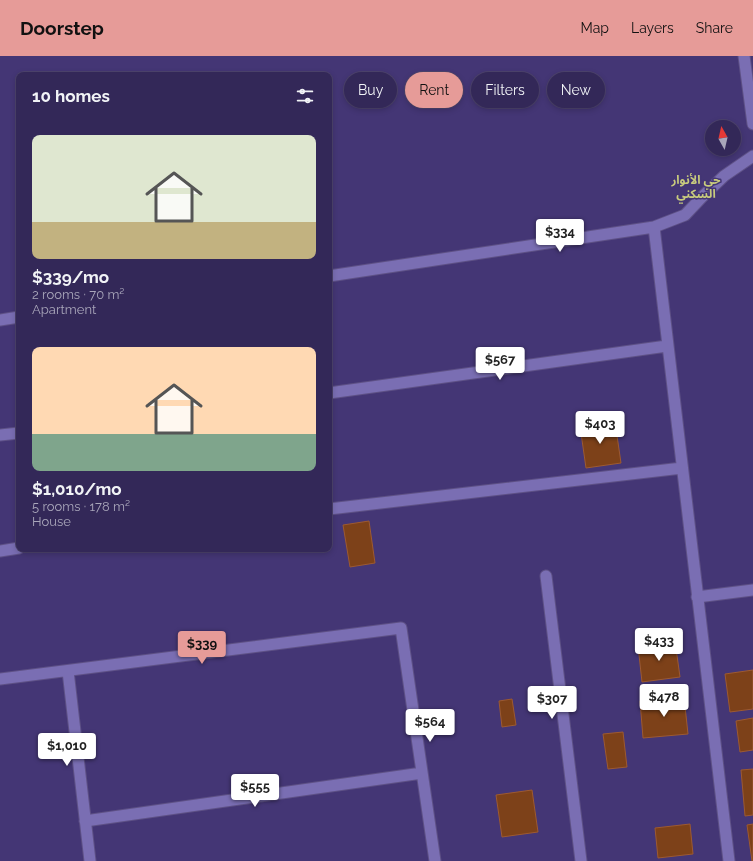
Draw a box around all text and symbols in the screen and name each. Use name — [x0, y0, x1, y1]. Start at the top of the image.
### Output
text: Doorstep — [20, 17, 104, 39]
text: Map — [581, 20, 609, 36]
text: Layers — [631, 20, 674, 36]
text: Share — [696, 20, 733, 36]
chip: Buy — [344, 72, 397, 108]
chip: Rent — [405, 72, 463, 108]
chip: Filters — [471, 72, 539, 108]
chip: New — [547, 72, 605, 108]
icon: filters — [294, 85, 316, 107]
text: 10 homes — [32, 86, 110, 106]
north arrow — [705, 120, 741, 156]
map controls — [705, 120, 741, 156]
icon: home — [138, 161, 210, 233]
district label: حي الأنوار السكني — [670, 173, 721, 204]
pin: $334 — [536, 219, 584, 253]
text: $334 — [545, 224, 575, 239]
text: $339/mo — [32, 267, 109, 287]
text: 2 rooms · 70 m² — [32, 287, 124, 302]
text: Apartment — [32, 302, 96, 317]
pin: $567 — [476, 347, 524, 381]
text: $567 — [485, 352, 515, 367]
icon: home — [138, 373, 210, 445]
pin: $403 — [576, 411, 624, 445]
text: $403 — [585, 416, 615, 431]
text: $1,010/mo — [32, 479, 122, 499]
text: 5 rooms · 178 m² — [32, 499, 130, 514]
text: House — [32, 514, 71, 529]
pin: $433 — [635, 628, 683, 662]
pin: $339 — [178, 631, 226, 665]
text: $433 — [644, 633, 674, 648]
text: $339 — [187, 636, 217, 651]
pin: $478 — [640, 684, 688, 718]
pin: $307 — [528, 686, 576, 720]
text: $478 — [649, 689, 679, 704]
text: $307 — [537, 691, 567, 706]
pin: $564 — [406, 709, 454, 743]
text: $564 — [415, 714, 445, 729]
pin: $1,010 — [34, 733, 100, 767]
text: $1,010 — [47, 738, 87, 753]
pin: $555 — [231, 774, 279, 808]
text: $555 — [240, 779, 270, 794]

